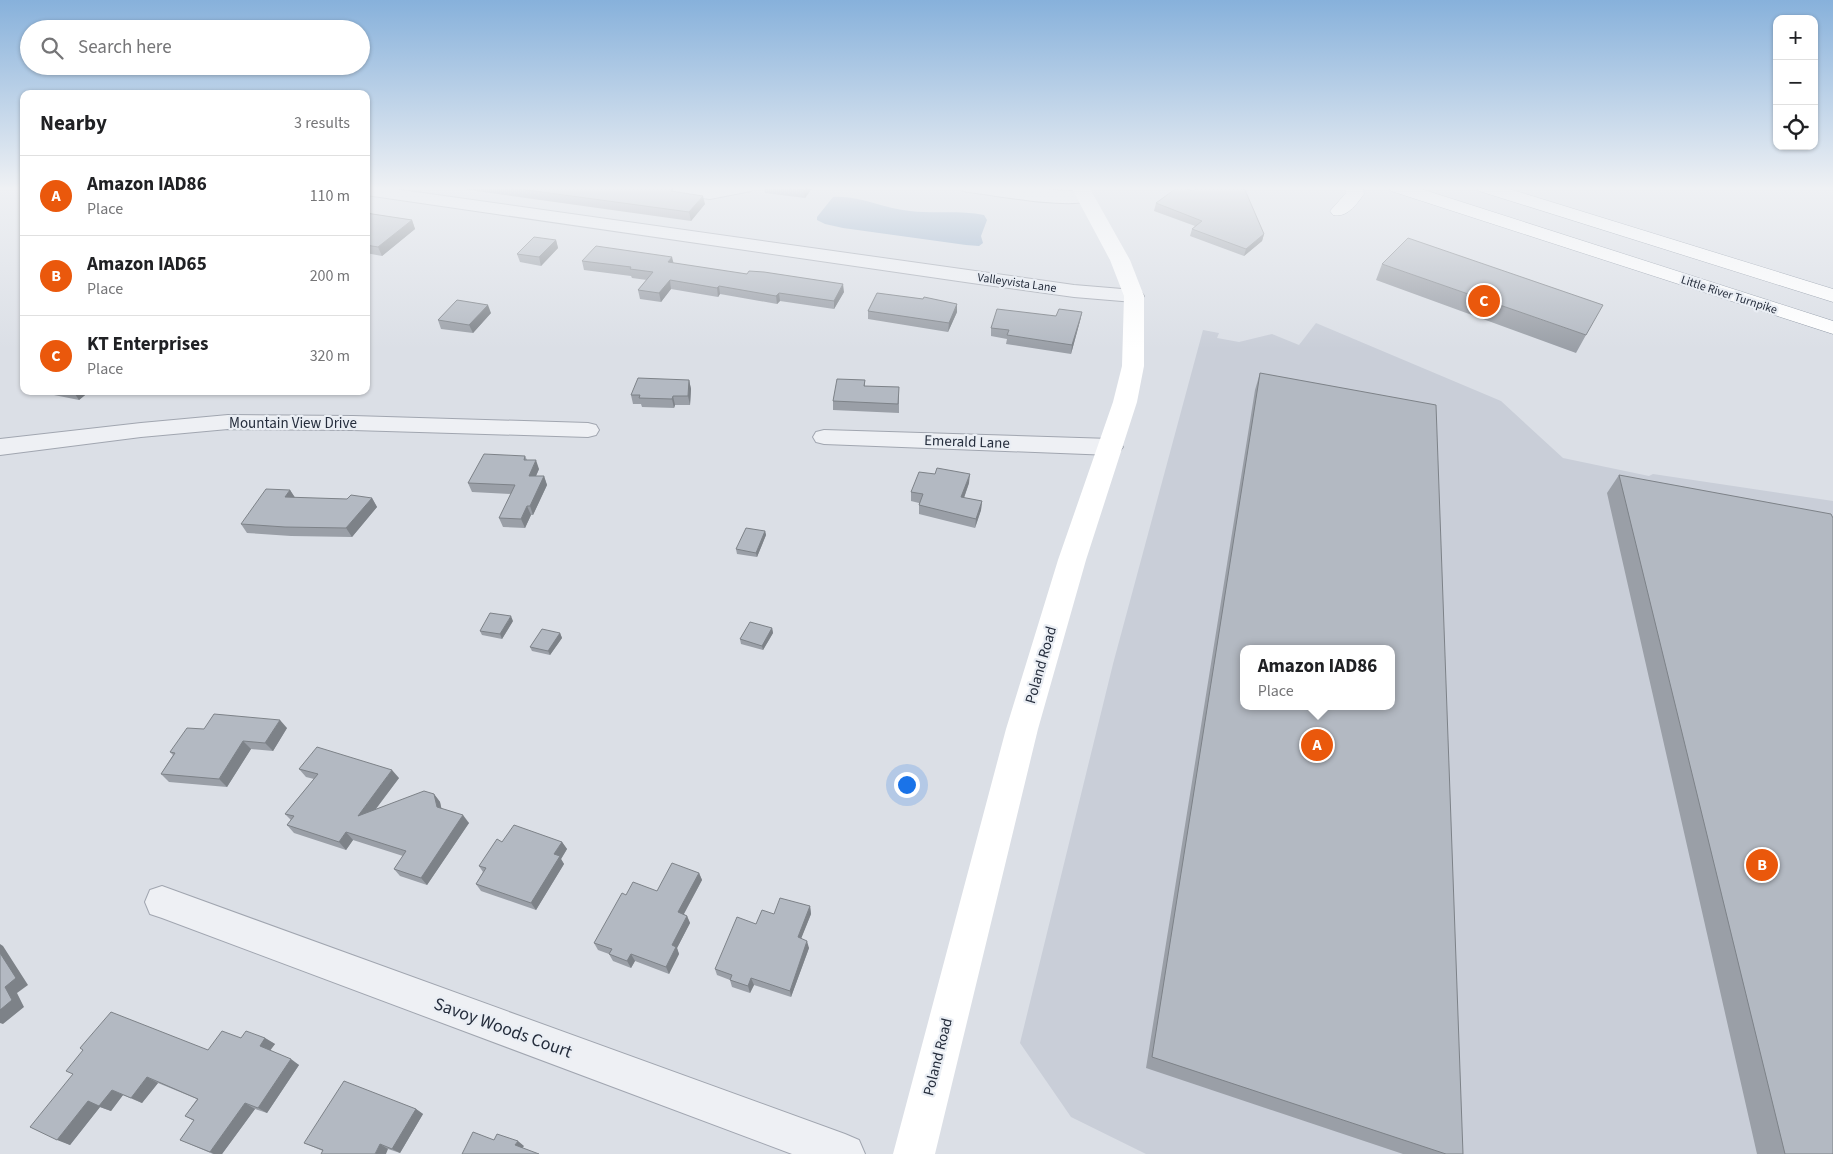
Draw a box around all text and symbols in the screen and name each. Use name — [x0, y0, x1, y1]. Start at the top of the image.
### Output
map controls — [1773, 15, 1818, 150]
button: + — [1773, 15, 1818, 60]
search box — [20, 20, 370, 75]
icon: search — [38, 34, 66, 62]
text: Search here — [78, 34, 172, 61]
button: − — [1773, 60, 1818, 105]
button: locate — [1773, 105, 1818, 150]
text: Nearby — [40, 108, 107, 138]
text: 3 results — [294, 112, 350, 134]
text: Amazon IAD86 — [87, 171, 207, 198]
text: A — [51, 185, 61, 207]
text: 110 m — [310, 185, 350, 207]
text: Place — [87, 198, 123, 220]
text: Amazon IAD65 — [87, 251, 207, 278]
text: B — [51, 265, 61, 287]
text: 200 m — [310, 265, 350, 287]
street label: Valleyvista Lane — [976, 269, 1058, 297]
street label: Little River Turnpike — [1679, 271, 1779, 319]
text: Place — [87, 278, 123, 300]
pin: C — [1468, 282, 1500, 320]
text: KT Enterprises — [87, 331, 209, 358]
text: C — [51, 345, 61, 367]
text: 320 m — [310, 345, 350, 367]
text: Place — [87, 358, 123, 380]
street label: Mountain View Drive — [229, 413, 357, 434]
street label: Emerald Lane — [924, 430, 1010, 454]
street label: Poland Road — [1020, 624, 1062, 706]
popup — [1240, 645, 1395, 710]
text: Amazon IAD86 — [1258, 653, 1377, 680]
text: Place — [1258, 680, 1294, 702]
pin: A — [1301, 726, 1333, 764]
your location — [894, 772, 920, 798]
pin: B — [1746, 846, 1778, 884]
street label: Savoy Woods Court — [430, 991, 576, 1065]
street label: Poland Road — [918, 1016, 958, 1098]

